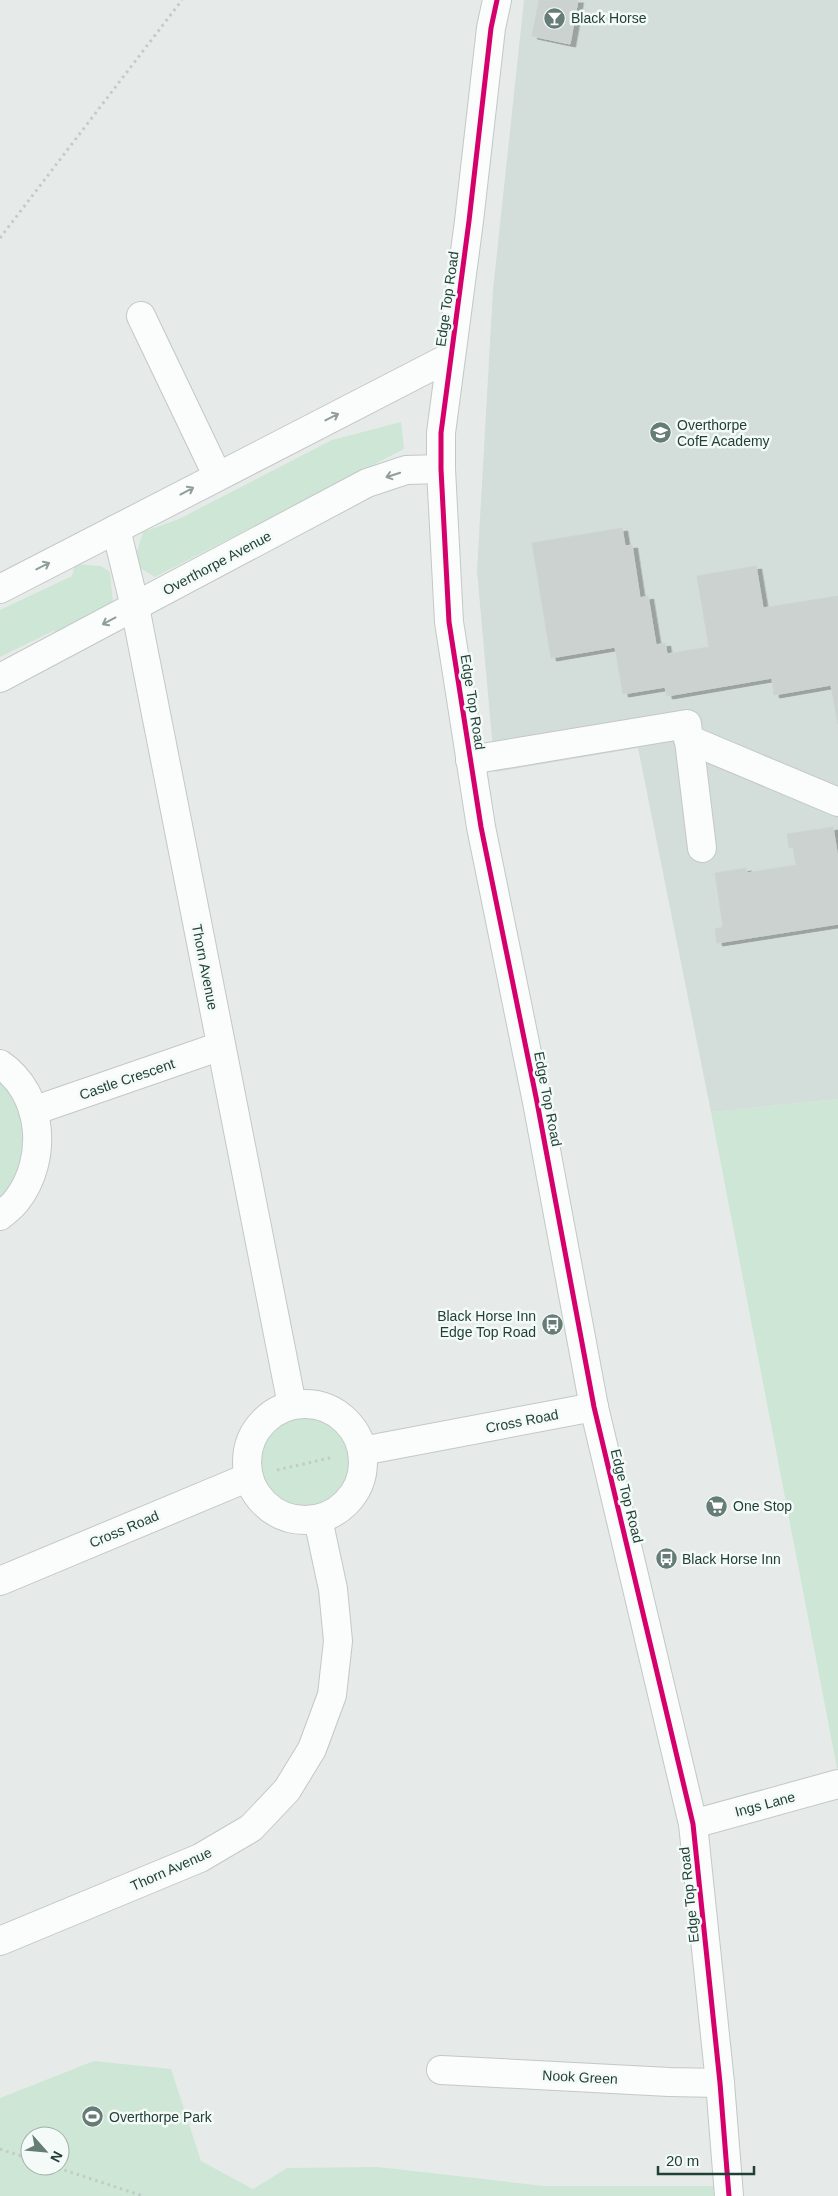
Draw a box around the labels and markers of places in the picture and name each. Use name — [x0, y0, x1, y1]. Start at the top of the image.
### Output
bar icon: Black Horse — [543, 6, 567, 30]
place label: Black Horse — [571, 10, 647, 26]
place label: Overthorpe CofE Academy — [677, 417, 770, 449]
school or university icon: Overthorpe CofE Academy — [649, 421, 673, 445]
place label: Black Horse Inn Edge Top Road — [437, 1308, 536, 1340]
bus stop icon: Black Horse Inn Edge Top Road — [540, 1312, 564, 1336]
supermarket icon: One Stop — [705, 1494, 729, 1518]
place label: One Stop — [733, 1498, 792, 1514]
bus stop icon: Black Horse Inn — [654, 1547, 678, 1571]
place label: Black Horse Inn — [682, 1551, 781, 1567]
sports icon: Overthorpe Park — [81, 2105, 105, 2129]
place label: Overthorpe Park — [109, 2109, 213, 2125]

